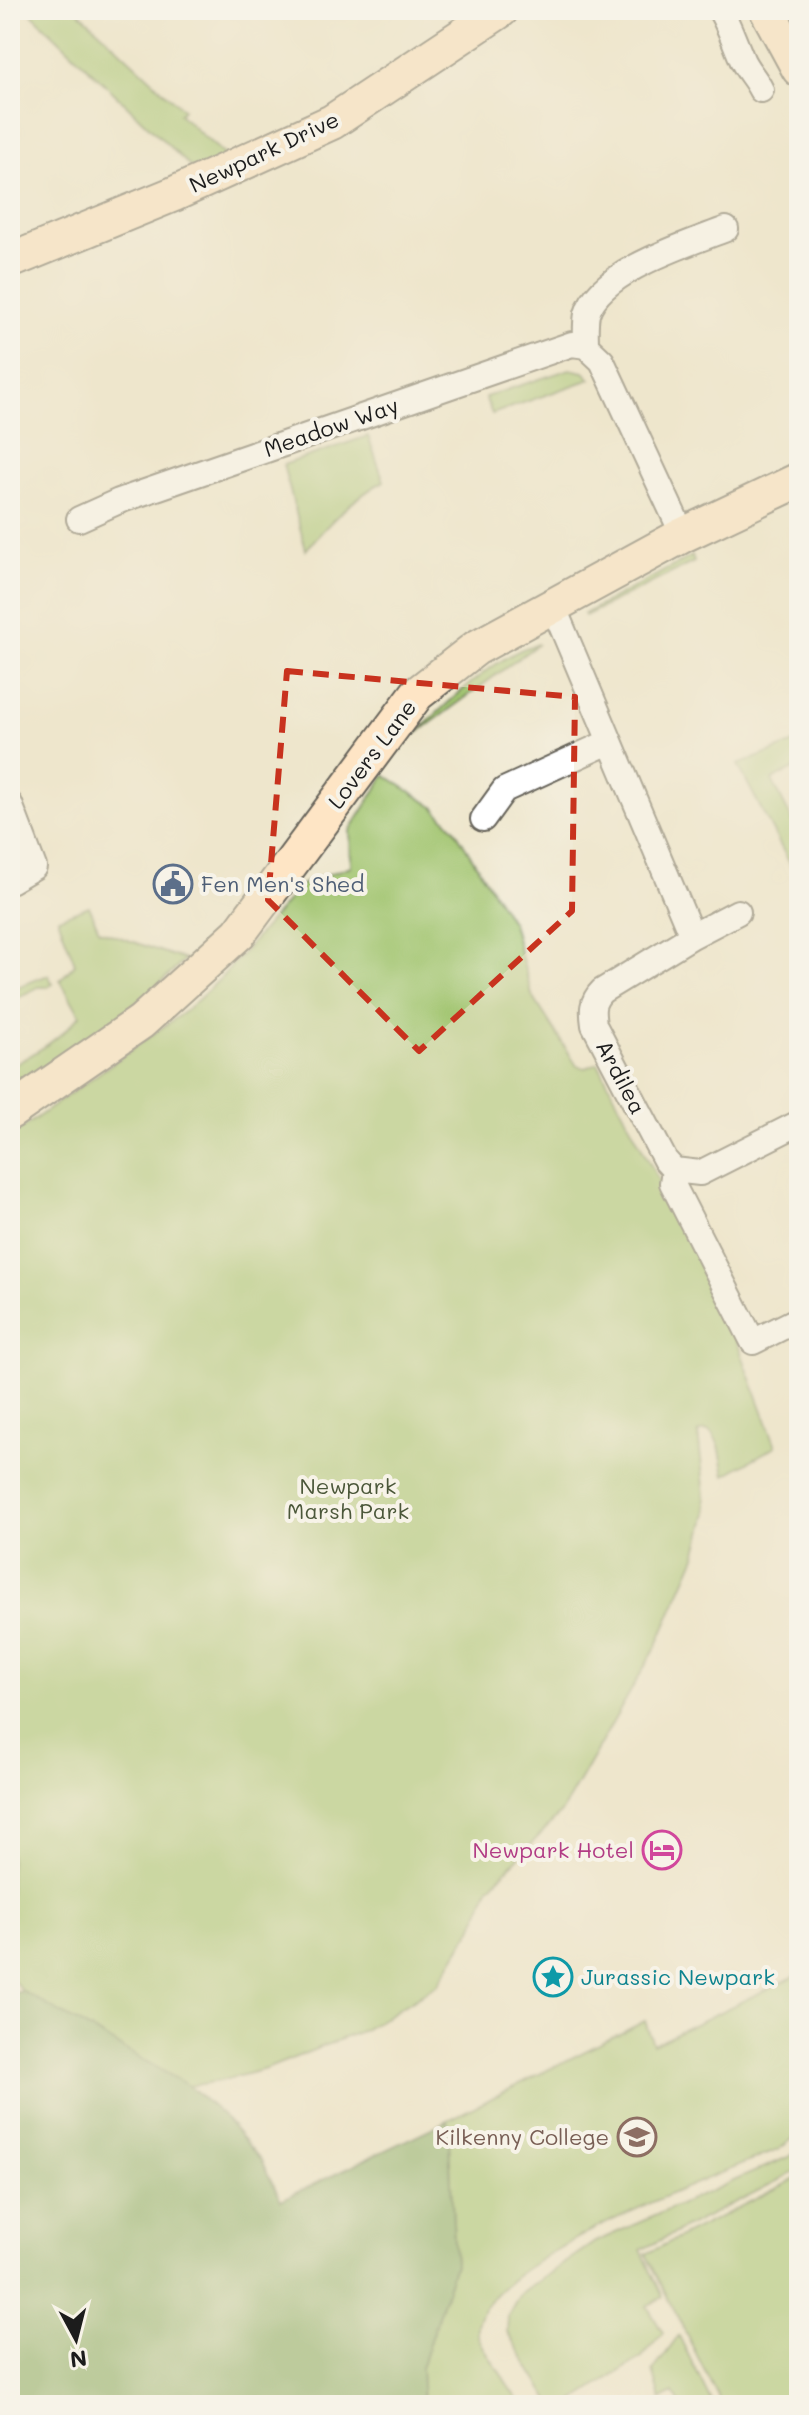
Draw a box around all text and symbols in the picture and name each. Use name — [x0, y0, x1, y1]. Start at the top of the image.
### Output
street label: Newpark Drive — [184, 104, 343, 199]
street label: Meadow Way — [260, 390, 402, 463]
street label: Lovers Lane — [321, 693, 422, 814]
public building icon: Fen Men's Shed — [152, 863, 194, 905]
place label: Fen Men's Shed — [201, 869, 364, 898]
street label: Ardilea — [590, 1035, 653, 1119]
park label: Newpark Marsh Park — [287, 1471, 409, 1525]
hotel icon: Newpark Hotel — [641, 1829, 683, 1871]
place label: Newpark Hotel — [472, 1835, 634, 1864]
place icon: Jurassic Newpark — [532, 1956, 574, 1998]
place label: Jurassic Newpark — [581, 1962, 775, 1991]
school or university icon: Kilkenny College — [616, 2116, 658, 2158]
place label: Kilkenny College — [435, 2122, 609, 2151]
north arrow — [36, 2299, 116, 2379]
text: N — [68, 2344, 89, 2375]

